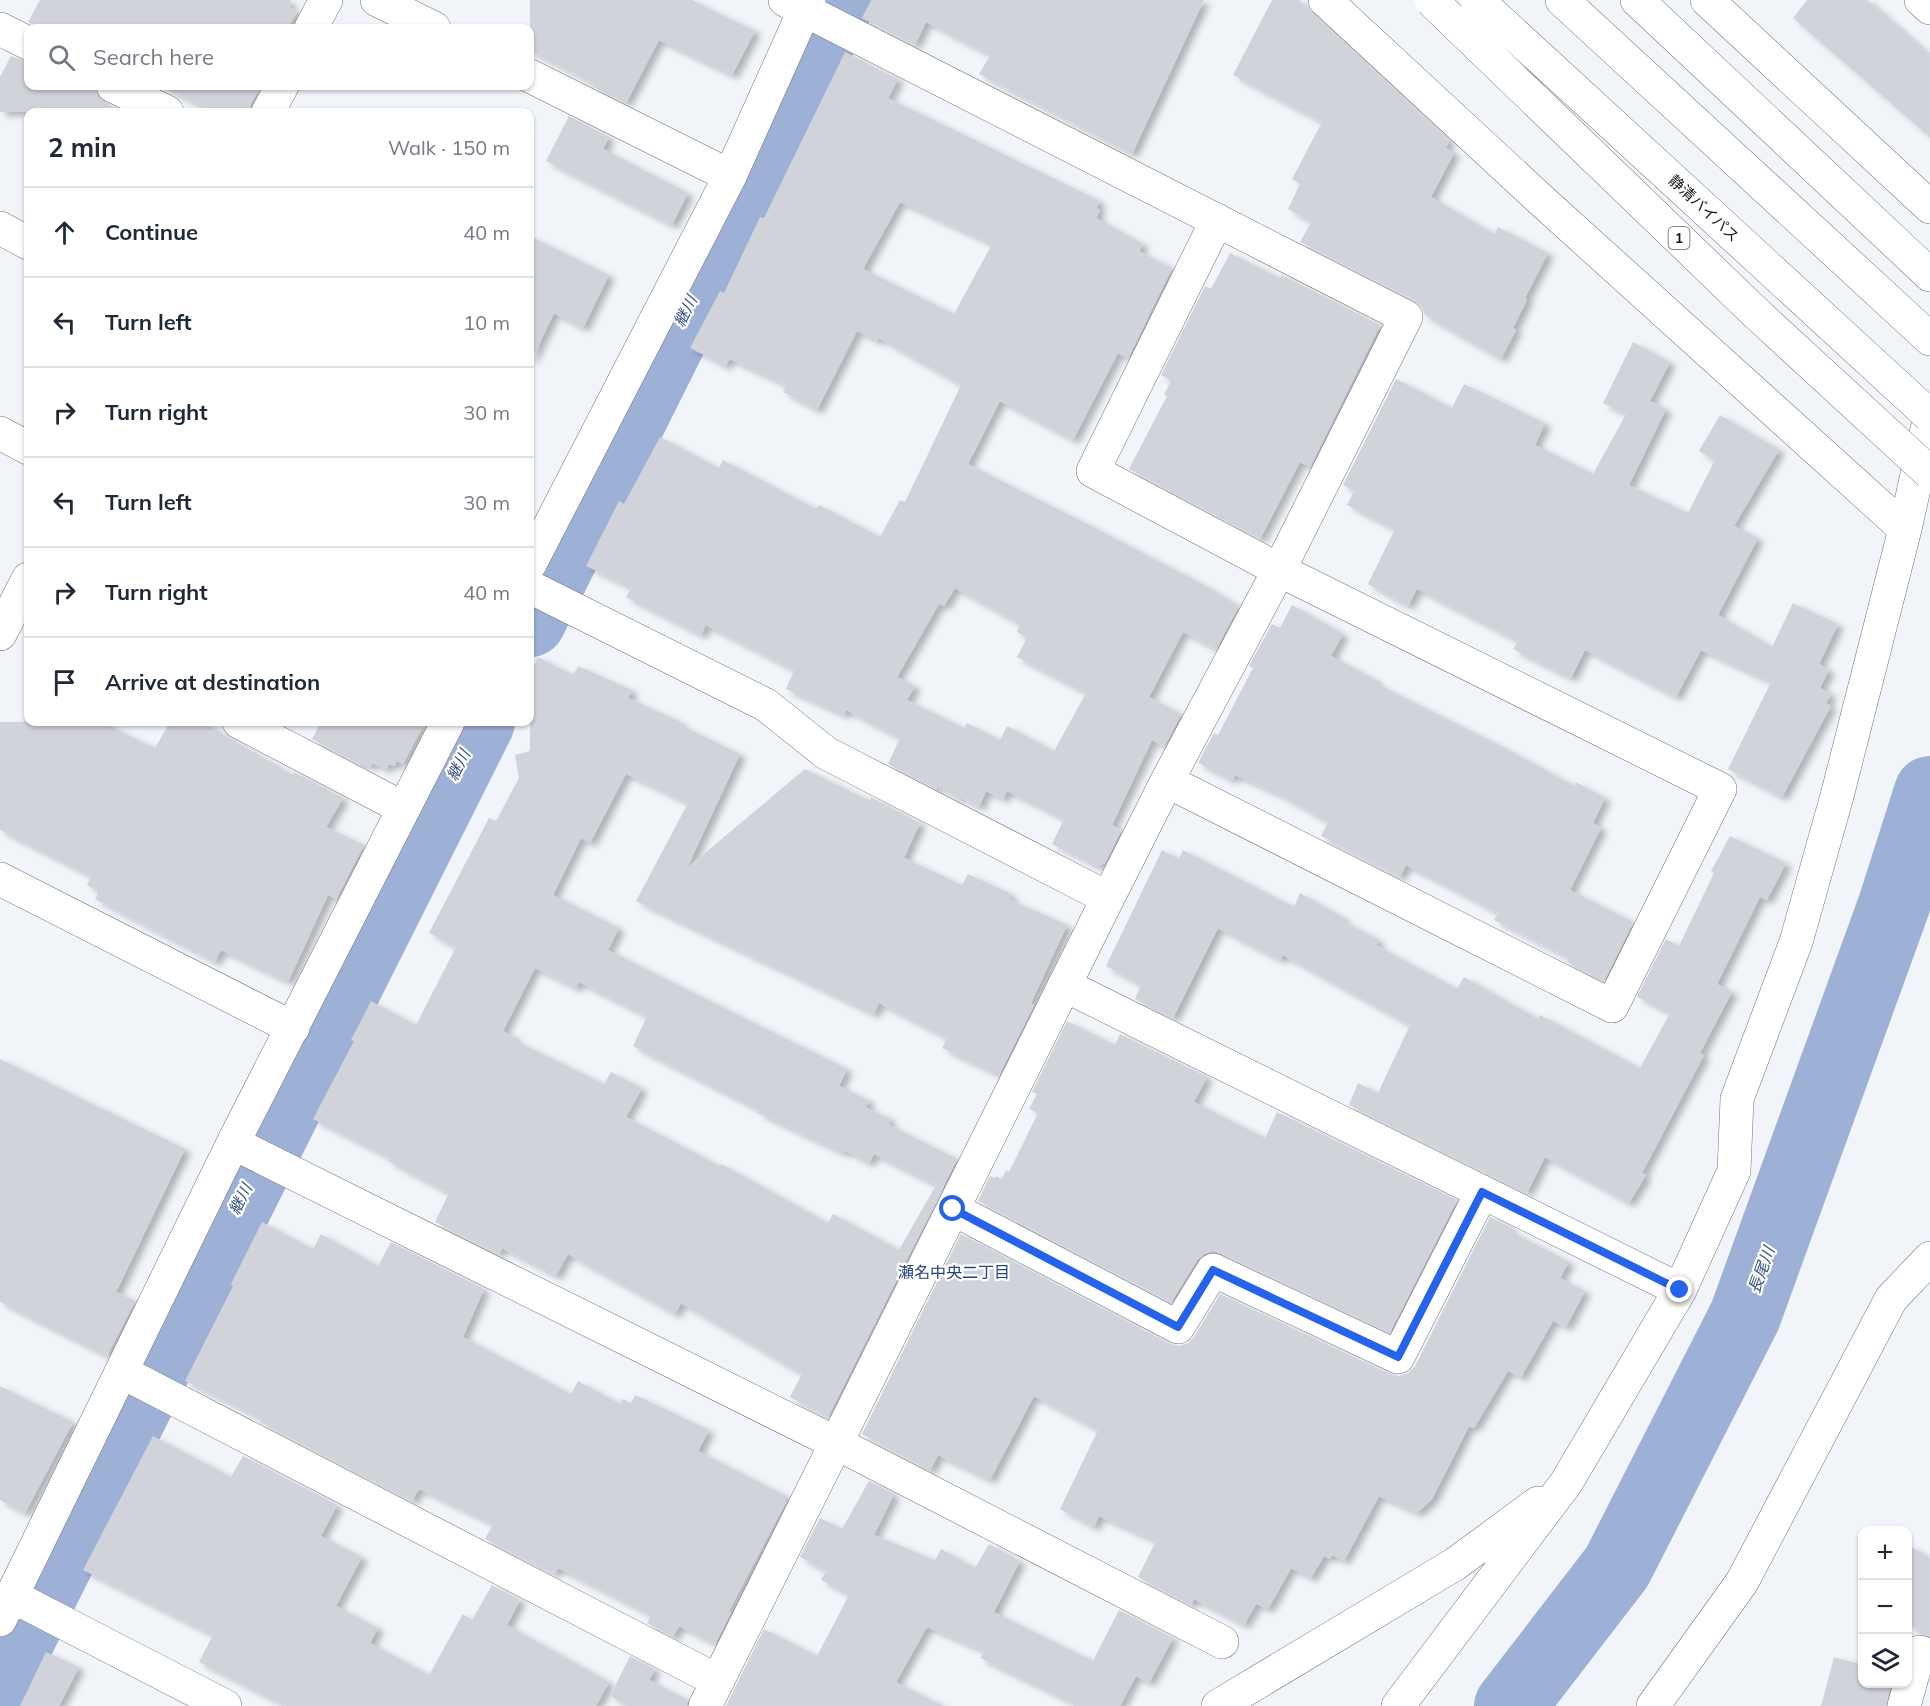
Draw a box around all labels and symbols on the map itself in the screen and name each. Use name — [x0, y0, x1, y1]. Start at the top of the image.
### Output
street label: 静清バイパス — [1665, 170, 1743, 246]
road number: 1 — [1668, 227, 1690, 249]
water label: 継川 — [669, 290, 702, 330]
water label: 継川 — [442, 744, 475, 784]
water label: 継川 — [224, 1178, 257, 1218]
route start — [939, 1195, 965, 1221]
water label: 長尾川 — [1743, 1242, 1779, 1296]
district label: 瀬名中央二丁目 — [898, 1262, 1010, 1282]
route end — [1666, 1276, 1692, 1302]

